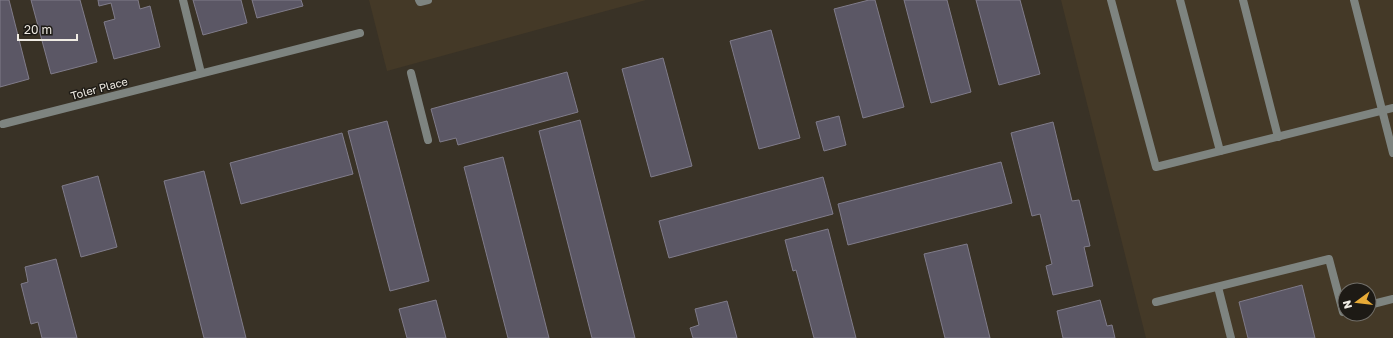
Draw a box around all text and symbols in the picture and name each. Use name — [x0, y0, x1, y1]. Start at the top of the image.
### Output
scale bar — [18, 16, 77, 42]
text: 20 m — [24, 22, 52, 37]
street label: Toler Place — [69, 74, 129, 102]
north arrow — [1337, 282, 1377, 322]
text: N — [1339, 299, 1354, 310]

